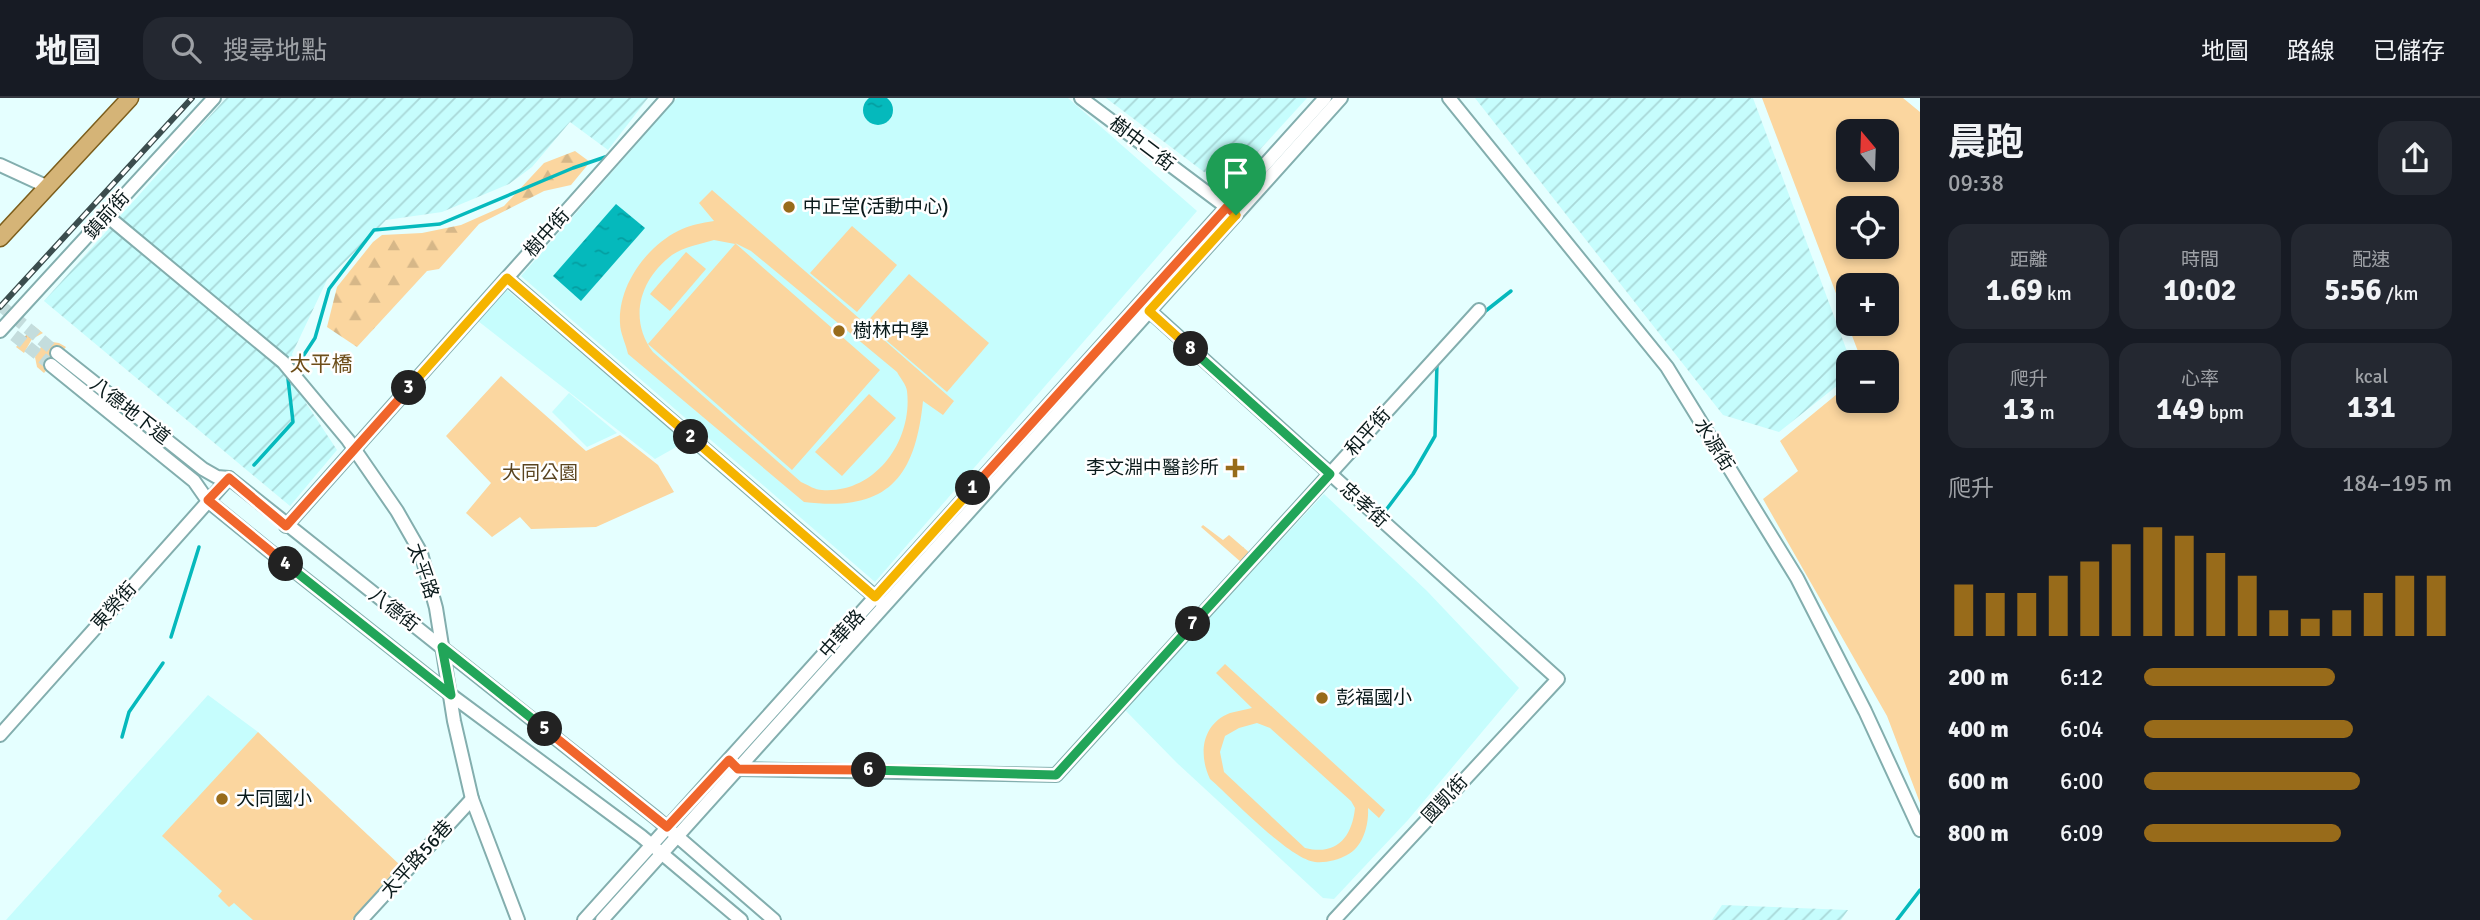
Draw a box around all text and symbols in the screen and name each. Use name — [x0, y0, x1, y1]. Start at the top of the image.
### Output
search box — [143, 17, 633, 80]
icon: search — [167, 29, 205, 67]
text: 地圖 — [35, 31, 101, 72]
text: 搜尋地點 — [223, 35, 327, 67]
text: 地圖 — [2201, 36, 2249, 66]
text: 路線 — [2287, 36, 2335, 66]
text: 已儲存 — [2373, 36, 2445, 66]
street label: 樹中二街 — [1104, 112, 1180, 176]
north arrow — [1836, 119, 1899, 182]
map controls — [1836, 119, 1899, 413]
text: 晨跑 — [1948, 119, 2024, 166]
button: share — [2378, 121, 2452, 195]
pin — [1206, 143, 1266, 215]
icon: arrive — [1217, 154, 1255, 192]
text: 09:38 — [1948, 169, 2004, 198]
street label: 鎮前街 — [79, 186, 135, 244]
place label: 中正堂(活動中心) — [803, 195, 949, 219]
button: locate — [1836, 196, 1899, 259]
marker: 中正堂(活動中心) — [781, 199, 797, 215]
street label: 樹中街 — [519, 204, 575, 262]
text: 距離 — [2010, 248, 2048, 272]
text: 時間 — [2181, 248, 2219, 272]
text: 配速 — [2352, 248, 2390, 272]
text: 1.69 — [1986, 272, 2043, 309]
text: 10:02 — [2163, 272, 2237, 309]
text: 5:56 — [2324, 272, 2382, 309]
button: + — [1836, 273, 1899, 336]
text: km — [2043, 282, 2072, 306]
text: /km — [2382, 282, 2418, 306]
place label: 樹林中學 — [853, 319, 929, 343]
marker: 樹林中學 — [831, 323, 847, 339]
pin: 8 — [1174, 331, 1208, 366]
text: 8 — [1185, 336, 1196, 360]
button: − — [1836, 350, 1899, 413]
district label: 太平橋 — [290, 351, 353, 377]
text: kcal — [2355, 365, 2388, 389]
text: 爬升 — [2010, 367, 2048, 391]
text: 心率 — [2181, 367, 2219, 391]
pin: 3 — [392, 370, 426, 406]
street label: 八德地下道 — [85, 372, 175, 450]
text: 3 — [403, 375, 414, 399]
text: 131 — [2347, 389, 2396, 426]
text: 13 — [2003, 391, 2035, 428]
text: 149 — [2156, 391, 2205, 428]
text: m — [2035, 401, 2055, 425]
text: bpm — [2205, 401, 2244, 425]
street label: 和平街 — [1340, 403, 1396, 461]
street label: 水源街 — [1689, 414, 1739, 476]
pin: 2 — [674, 420, 708, 454]
text: 2 — [685, 424, 696, 448]
place label: 李文淵中醫診所 — [1086, 456, 1219, 480]
marker: 李文淵中醫診所 — [1225, 458, 1245, 478]
park label: 大同公園 — [502, 461, 578, 485]
text: 184–195 m — [2342, 469, 2452, 498]
pin: 1 — [956, 470, 990, 506]
text: 爬升 — [1948, 474, 1994, 503]
text: 1 — [967, 475, 978, 499]
street label: 忠孝街 — [1335, 477, 1393, 533]
street label: 太平路 — [402, 540, 444, 602]
pin: 4 — [268, 546, 304, 582]
text: 4 — [280, 551, 291, 575]
street label: 東榮街 — [86, 577, 142, 635]
street label: 八德街 — [364, 583, 424, 637]
street label: 中華路 — [814, 605, 870, 663]
pin: 7 — [1176, 606, 1210, 642]
text: 7 — [1187, 611, 1198, 635]
text: 200 m — [1948, 663, 2009, 692]
text: 6:12 — [2060, 663, 2103, 692]
place label: 彭福國小 — [1336, 686, 1412, 710]
marker: 彭福國小 — [1314, 690, 1330, 706]
pin: 5 — [528, 712, 562, 746]
text: 400 m — [1948, 715, 2009, 744]
text: 6:04 — [2060, 715, 2103, 744]
text: 5 — [539, 716, 550, 740]
pin: 6 — [852, 752, 886, 788]
text: 6 — [863, 757, 874, 781]
text: 600 m — [1948, 767, 2009, 796]
text: 6:00 — [2060, 767, 2103, 796]
street label: 國凱街 — [1417, 770, 1473, 828]
place label: 大同國小 — [236, 787, 312, 811]
marker: 大同國小 — [214, 791, 230, 807]
street label: 太平路56巷 — [376, 815, 458, 903]
text: 800 m — [1948, 819, 2009, 848]
text: 6:09 — [2060, 819, 2103, 848]

